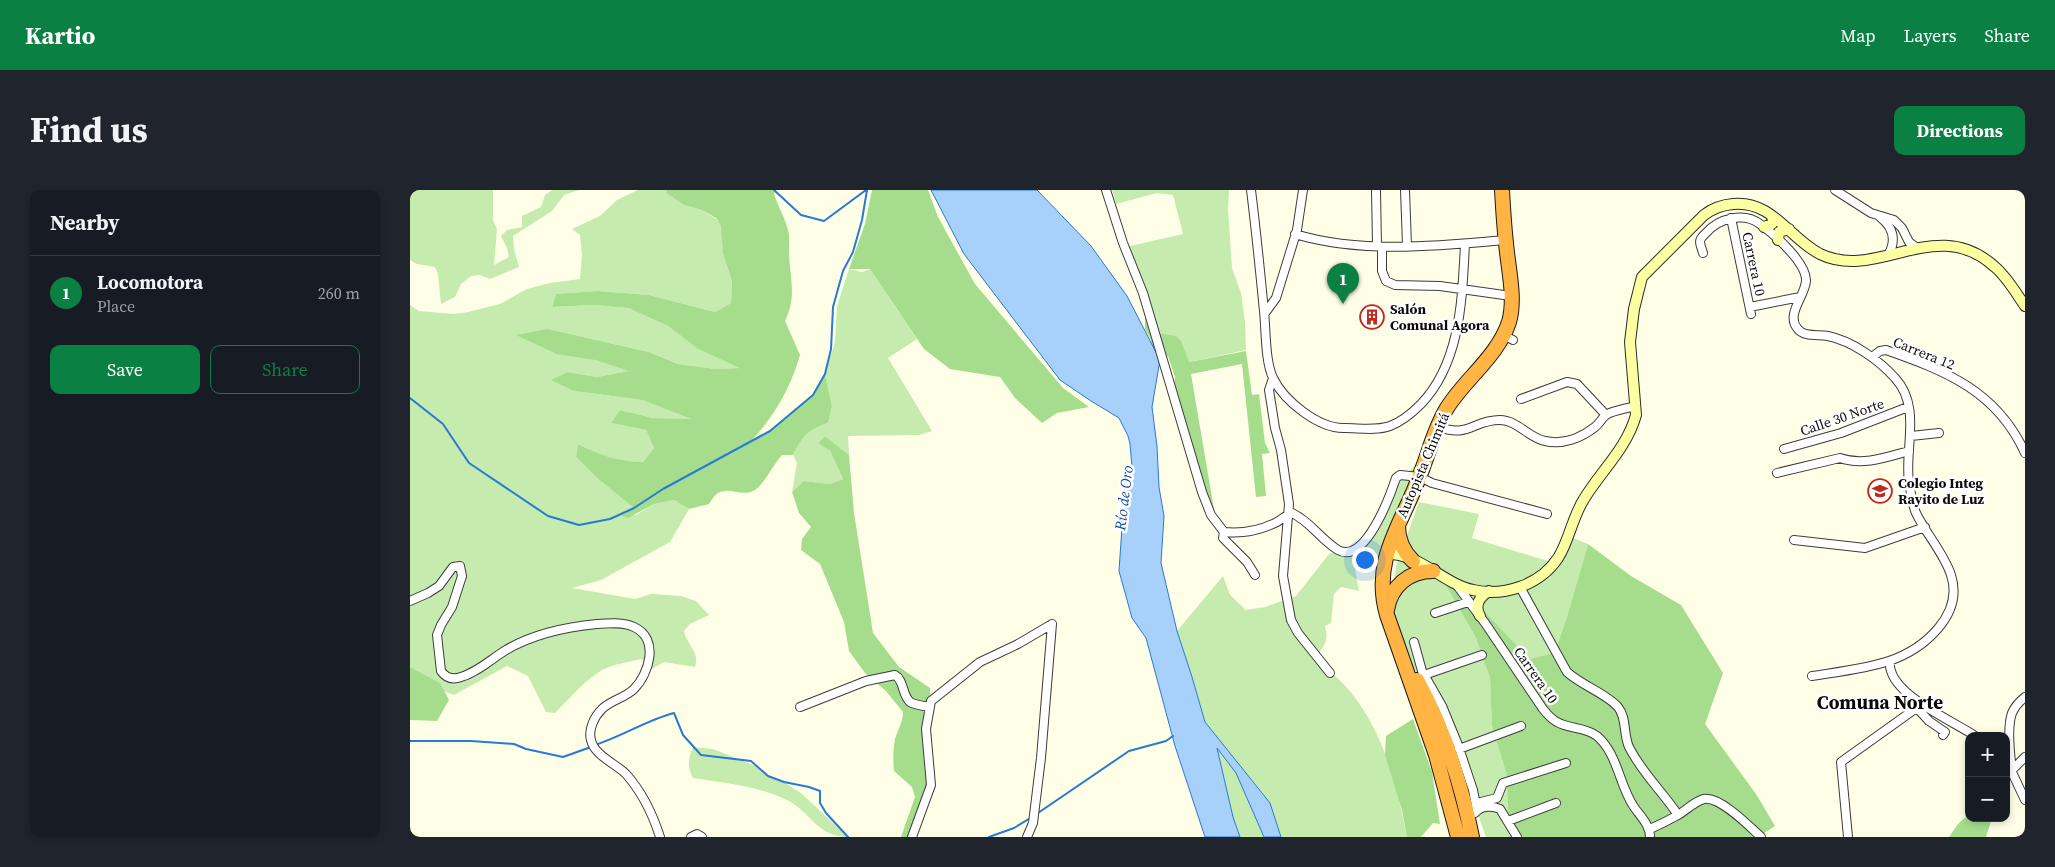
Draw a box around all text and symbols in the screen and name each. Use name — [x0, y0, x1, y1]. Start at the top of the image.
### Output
text: Kartio — [25, 19, 95, 52]
text: Map — [1840, 23, 1875, 48]
text: Layers — [1903, 23, 1956, 48]
text: Share — [1984, 23, 2030, 48]
text: Find us — [30, 106, 148, 154]
button: Directions — [1894, 106, 2025, 155]
text: Nearby — [50, 208, 120, 237]
street label: Carrera 10 — [1737, 230, 1771, 298]
pin: 1 — [1327, 263, 1359, 304]
text: Locomotora — [97, 269, 203, 295]
text: 1 — [62, 282, 70, 304]
text: 260 m — [318, 282, 360, 304]
text: Place — [97, 295, 135, 317]
place label: Salón Comunal Agora — [1390, 299, 1490, 335]
building icon: Salón Comunal Agora — [1359, 304, 1385, 330]
street label: Carrera 12 — [1890, 332, 1958, 374]
button: Save — [50, 345, 200, 394]
button: Share — [210, 345, 360, 394]
street label: Calle 30 Norte — [1797, 393, 1887, 441]
street label: Autopista Chimitá — [1392, 409, 1455, 521]
water label: Río de Oro — [1109, 464, 1138, 533]
place label: Colegio Integ Rayito de Luz — [1898, 473, 1984, 509]
school or university icon: Colegio Integ Rayito de Luz — [1867, 478, 1893, 504]
your location — [1352, 547, 1378, 573]
street label: Carrera 10 — [1509, 643, 1563, 707]
district label: Comuna Norte — [1817, 689, 1943, 715]
map controls — [1965, 732, 2010, 822]
button: + — [1965, 732, 2010, 777]
button: − — [1965, 777, 2010, 822]

